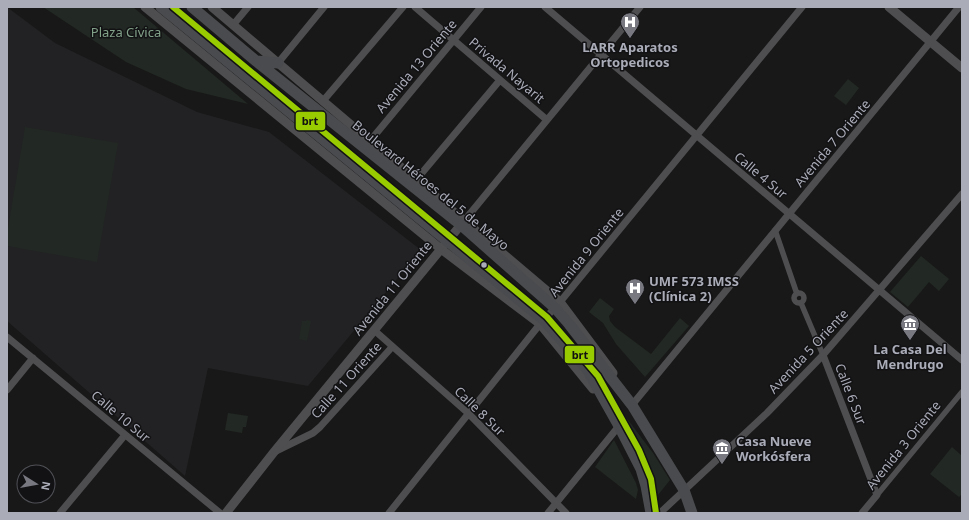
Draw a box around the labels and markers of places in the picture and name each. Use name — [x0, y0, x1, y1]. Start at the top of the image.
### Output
hospital icon: LARR Aparatos Ortopedicos — [619, 11, 641, 39]
place label: LARR Aparatos Ortopedicos — [582, 38, 678, 71]
unlabelled marker — [479, 260, 489, 270]
place label: UMF 573 IMSS (Clínica 2) — [649, 272, 739, 305]
hospital icon: UMF 573 IMSS (Clínica 2) — [624, 277, 646, 305]
museum icon: La Casa Del Mendrugo — [899, 313, 921, 341]
place label: La Casa Del Mendrugo — [873, 340, 947, 373]
place label: Casa Nueve Workósfera — [736, 432, 812, 465]
museum icon: Casa Nueve Workósfera — [711, 437, 733, 465]

